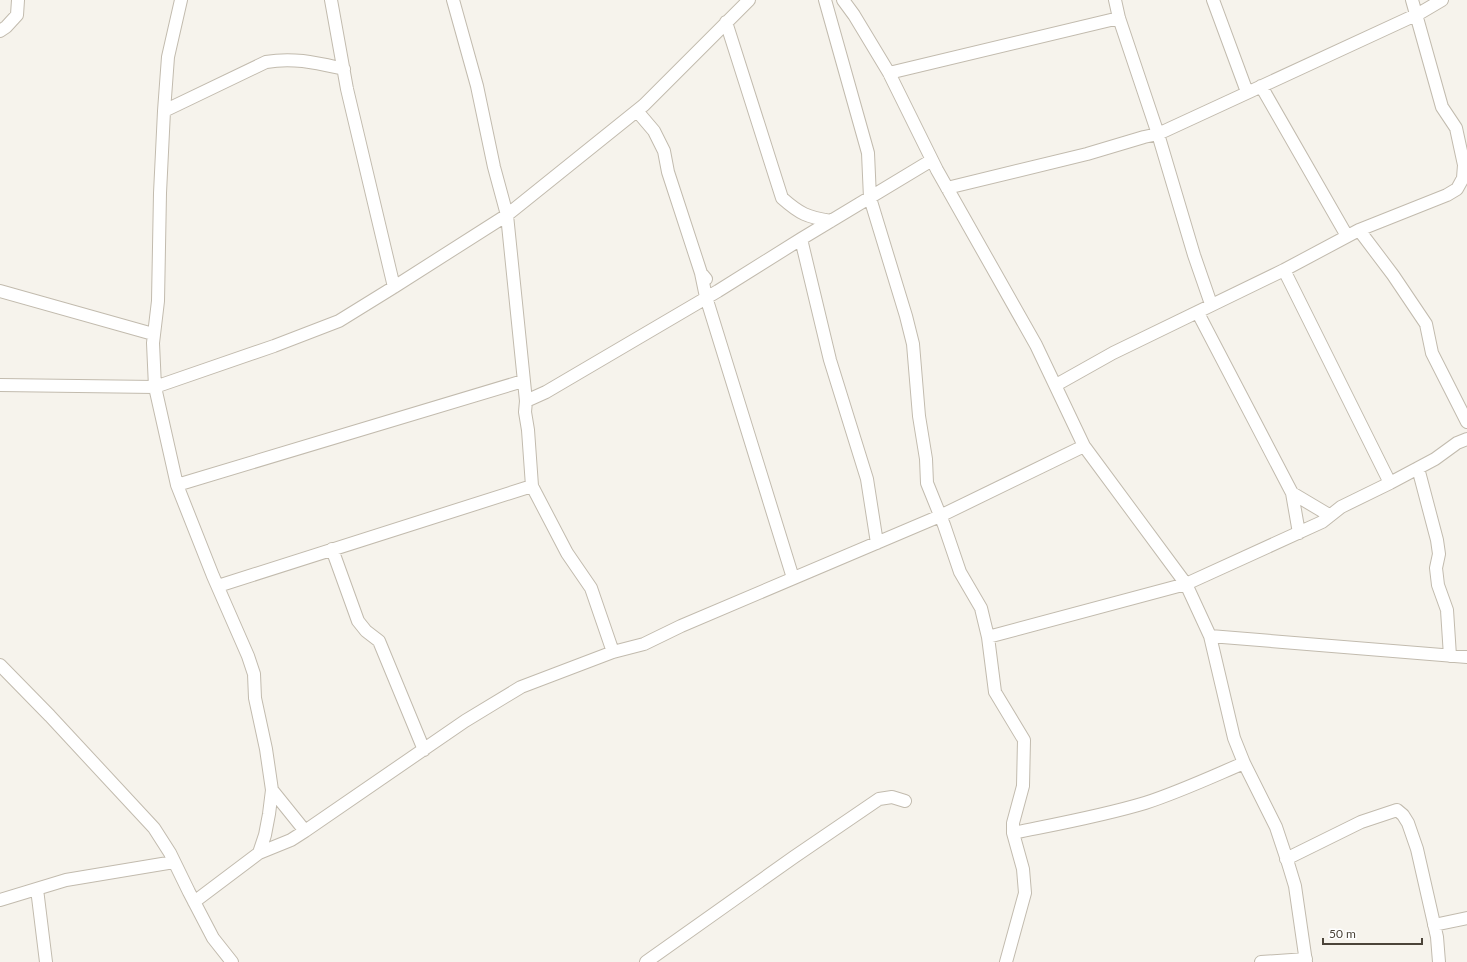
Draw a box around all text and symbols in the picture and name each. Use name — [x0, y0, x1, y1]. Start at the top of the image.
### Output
scale bar — [1323, 920, 1422, 946]
text: 50 m — [1329, 926, 1356, 941]

